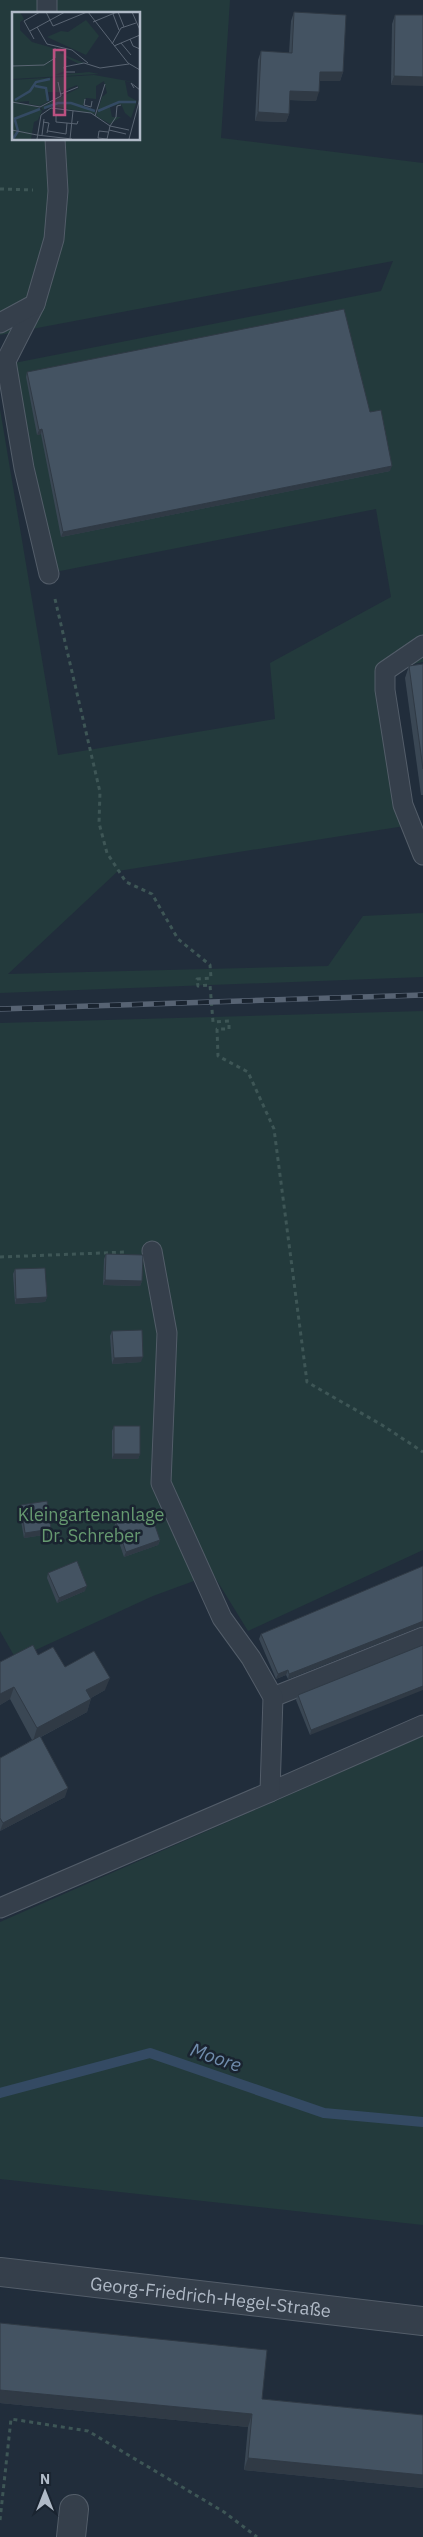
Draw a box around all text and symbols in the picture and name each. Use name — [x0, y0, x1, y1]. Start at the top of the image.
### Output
inset map — [12, 12, 140, 140]
park label: Kleingartenanlage Dr. Schreber — [18, 1503, 164, 1547]
water label: Moore — [187, 2037, 245, 2077]
street label: Georg-Friedrich-Hegel-Straße — [89, 2271, 332, 2322]
north arrow — [20, 2467, 70, 2517]
text: N — [40, 2470, 50, 2488]

